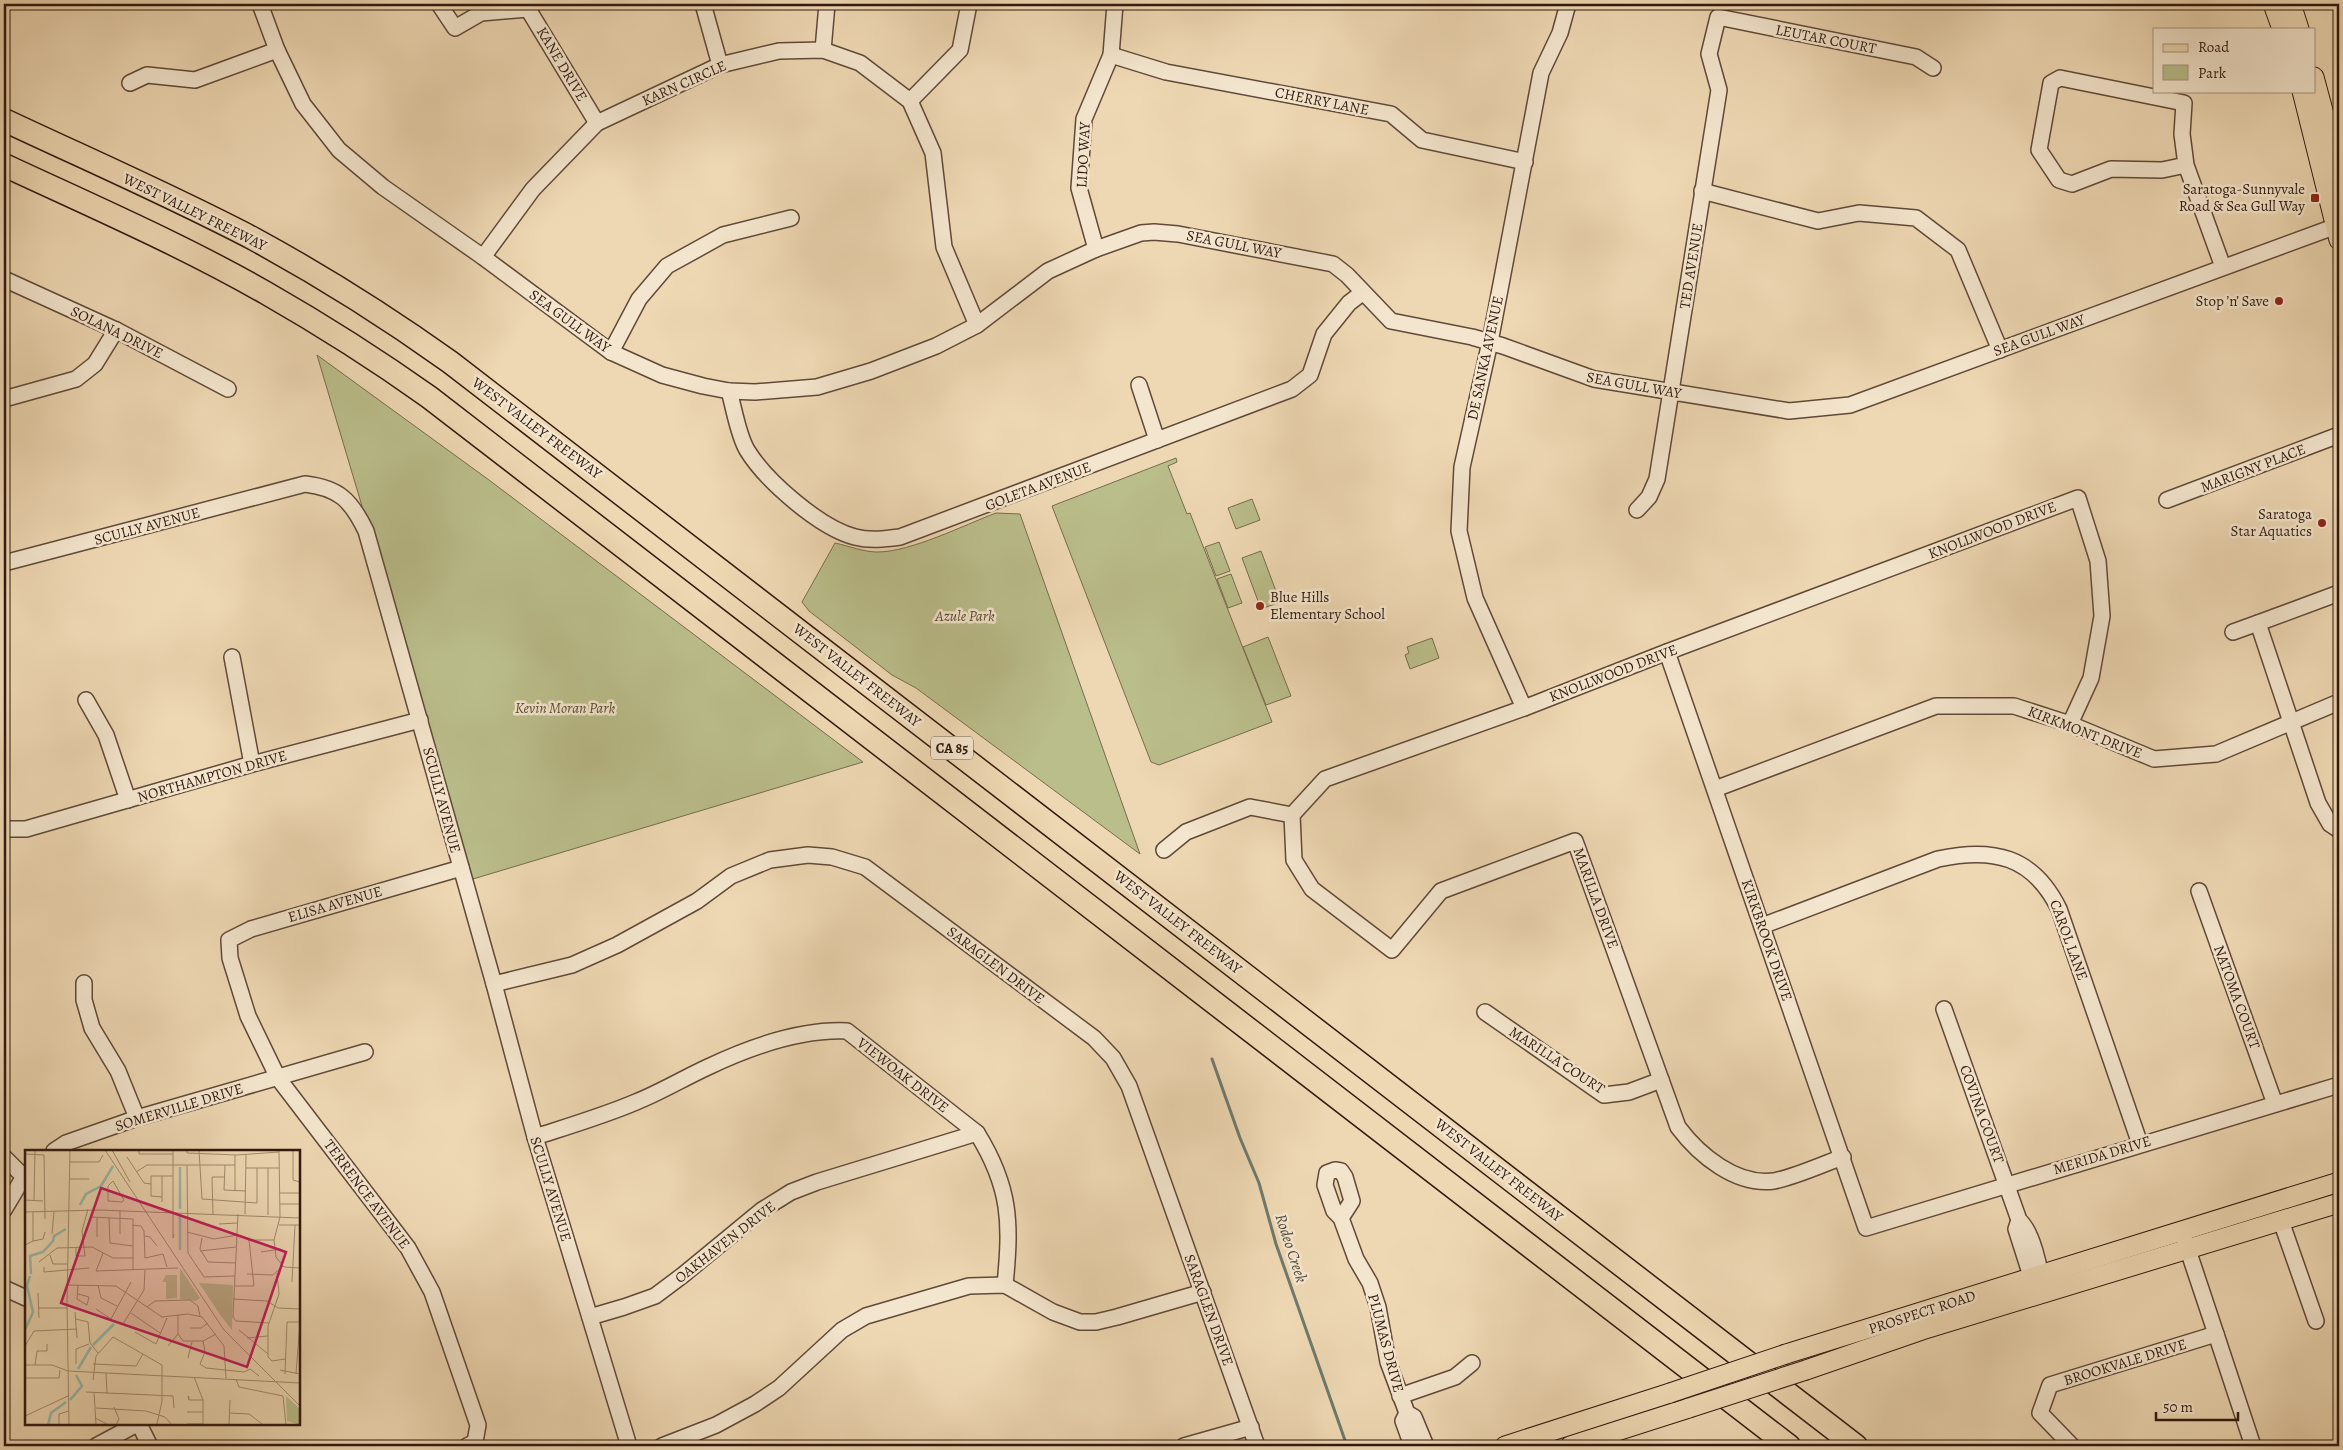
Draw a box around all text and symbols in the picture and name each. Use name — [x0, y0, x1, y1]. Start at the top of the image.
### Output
street label: LEUTAR COURT — [1774, 19, 1879, 59]
street label: KANE DRIVE — [532, 23, 592, 105]
legend — [2153, 28, 2316, 92]
text: Road — [2198, 37, 2230, 57]
street label: KARN CIRCLE — [639, 56, 729, 110]
text: Park — [2198, 63, 2227, 83]
street label: CHERRY LANE — [1273, 82, 1371, 120]
street label: LIDO WAY — [1071, 120, 1095, 189]
street label: WEST VALLEY FREEWAY — [119, 168, 271, 256]
place label: Saratoga-Sunnyvale Road & Sea Gull Way — [2179, 179, 2305, 216]
marker: Saratoga-Sunnyvale Road & Sea Gull Way — [2309, 192, 2321, 204]
street label: TED AVENUE — [1674, 222, 1708, 310]
street label: SEA GULL WAY — [1185, 225, 1284, 263]
street label: SEA GULL WAY — [525, 285, 616, 358]
place label: Stop ’n’ Save — [2196, 291, 2269, 311]
street label: DE SANKA AVENUE — [1462, 294, 1508, 422]
marker: Stop ’n’ Save — [2273, 295, 2285, 307]
street label: SOLANA DRIVE — [67, 301, 167, 363]
street label: SEA GULL WAY — [1990, 309, 2089, 361]
street label: SEA GULL WAY — [1585, 367, 1684, 403]
street label: WEST VALLEY FREEWAY — [467, 372, 607, 484]
street label: MARIGNY PLACE — [2198, 439, 2308, 497]
street label: GOLETA AVENUE — [982, 457, 1094, 515]
street label: KNOLLWOOD DRIVE — [1925, 496, 2059, 564]
street label: SCULLY AVENUE — [92, 502, 202, 550]
place label: Saratoga Star Aquatics — [2230, 504, 2312, 541]
marker: Saratoga Star Aquatics — [2316, 517, 2328, 529]
place label: Blue Hills Elementary School — [1270, 587, 1385, 624]
marker: Blue Hills Elementary School — [1254, 600, 1266, 612]
park label: Azule Park — [934, 606, 995, 626]
street label: WEST VALLEY FREEWAY — [788, 618, 926, 732]
street label: KNOLLWOOD DRIVE — [1546, 639, 1680, 707]
park label: Kevin Moran Park — [515, 698, 615, 718]
street label: KIRKMONT DRIVE — [2025, 701, 2145, 763]
road number: CA 85 — [931, 736, 973, 760]
street label: NORTHAMPTON DRIVE — [135, 745, 289, 807]
street label: SCULLY AVENUE — [418, 745, 466, 855]
street label: MARILLA DRIVE — [1568, 845, 1624, 951]
street label: WEST VALLEY FREEWAY — [1109, 865, 1247, 979]
street label: KIRKBROOK DRIVE — [1737, 876, 1797, 1004]
street label: ELISA AVENUE — [285, 881, 385, 927]
street label: CAROL LANE — [2045, 897, 2093, 983]
street label: SARAGLEN DRIVE — [943, 922, 1049, 1008]
street label: NATOMA COURT — [2209, 942, 2265, 1052]
street label: MARILLA COURT — [1505, 1022, 1609, 1099]
street label: VIEWOAK DRIVE — [852, 1032, 953, 1117]
street label: COVINA COURT — [1955, 1062, 2009, 1167]
street label: SOMERVILLE DRIVE — [113, 1078, 245, 1136]
street label: WEST VALLEY FREEWAY — [1430, 1113, 1568, 1227]
street label: MERIDA DRIVE — [2051, 1131, 2153, 1179]
street label: SCULLY AVENUE — [526, 1134, 576, 1244]
street label: TERRENCE AVENUE — [319, 1135, 415, 1253]
inset map — [25, 1150, 300, 1425]
street label: OAKHAVEN DRIVE — [671, 1196, 779, 1288]
water label: Rodeo Creek — [1270, 1211, 1312, 1285]
street label: SARAGLEN DRIVE — [1179, 1251, 1239, 1369]
street label: PROSPECT ROAD — [1866, 1285, 1978, 1339]
street label: PLUMAS DRIVE — [1363, 1291, 1409, 1395]
street label: BROOKVALE DRIVE — [2061, 1334, 2189, 1390]
scale bar — [2156, 1390, 2238, 1422]
text: 50 m — [2163, 1397, 2193, 1417]

